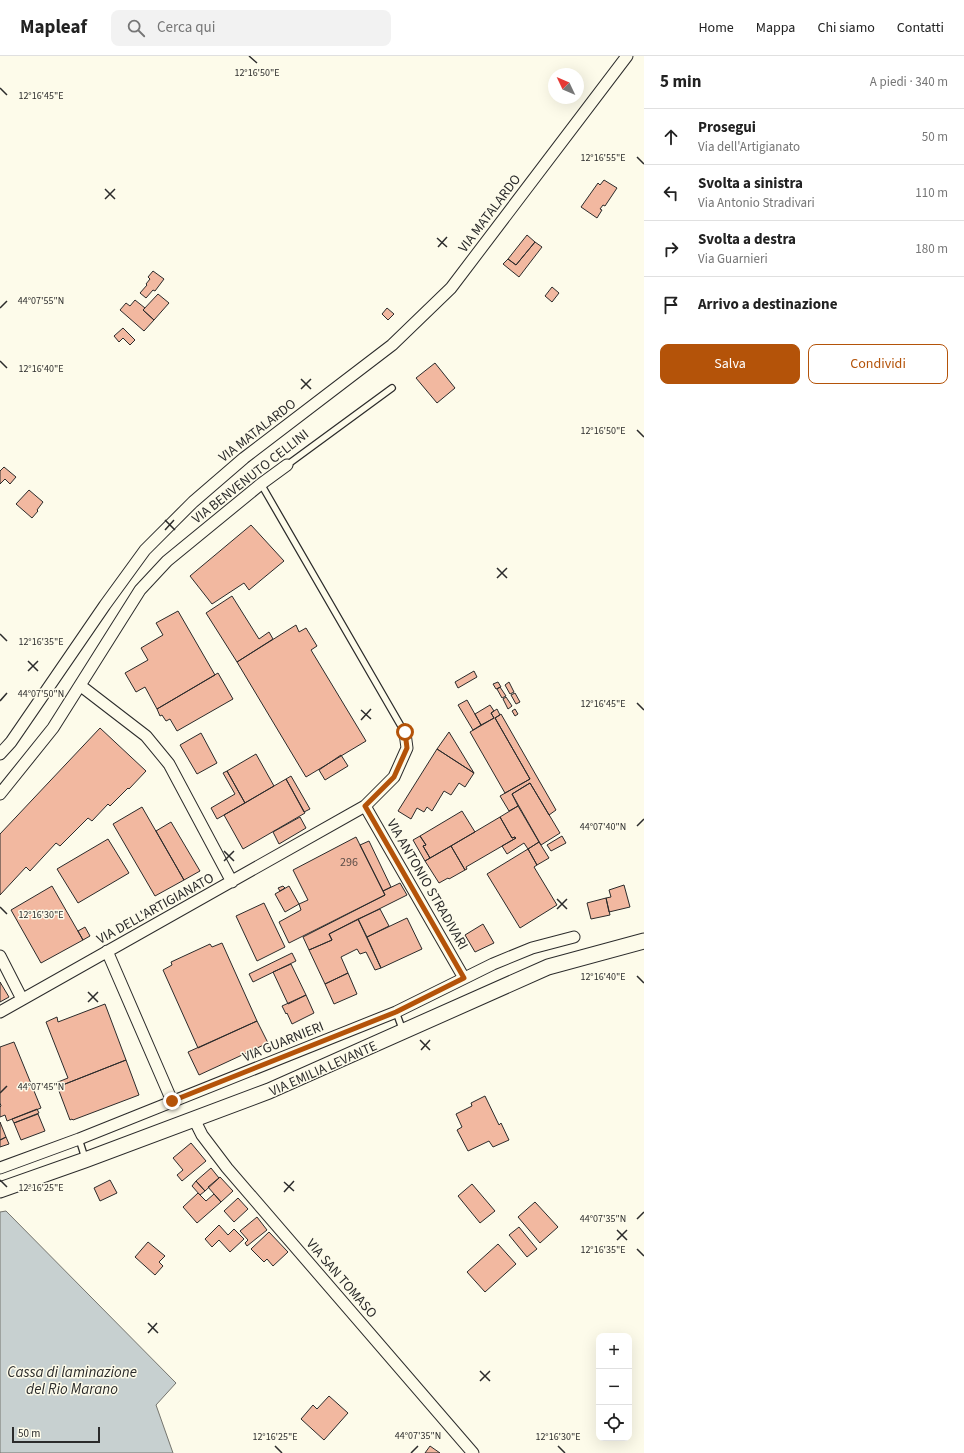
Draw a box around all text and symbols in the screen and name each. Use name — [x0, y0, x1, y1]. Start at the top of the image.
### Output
search box — [111, 10, 391, 46]
text: Mapleaf — [20, 14, 87, 41]
icon: search — [125, 17, 147, 39]
text: Cerca qui — [157, 17, 215, 38]
text: Home — [698, 18, 734, 38]
text: Mappa — [756, 18, 795, 38]
text: Chi siamo — [817, 18, 875, 38]
text: Contatti — [897, 18, 944, 38]
text: 12°16'50"E — [234, 66, 280, 80]
north arrow — [548, 68, 584, 104]
text: 5 min — [660, 70, 701, 94]
text: A piedi · 340 m — [870, 73, 948, 91]
text: 12°16'45"E — [18, 89, 64, 103]
text: Prosegui — [698, 117, 756, 138]
icon: ahead — [660, 126, 682, 148]
text: 50 m — [922, 128, 948, 146]
text: Via dell'Artigianato — [698, 138, 800, 156]
text: 12°16'55"E — [580, 151, 626, 165]
street label: VIA MATALARDO — [454, 170, 526, 257]
text: Svolta a sinistra — [698, 173, 803, 194]
icon: left — [660, 182, 682, 204]
text: 110 m — [915, 184, 948, 202]
text: Via Antonio Stradivari — [698, 194, 815, 212]
text: Svolta a destra — [698, 229, 796, 250]
icon: right — [660, 238, 682, 260]
text: 180 m — [915, 240, 948, 258]
text: Via Guarnieri — [698, 250, 768, 268]
text: 44°07'55"N — [18, 294, 64, 308]
icon: arrive — [660, 294, 682, 316]
text: Arrivo a destinazione — [698, 294, 837, 315]
button: Salva — [660, 344, 800, 384]
button: Condividi — [808, 344, 948, 384]
text: 12°16'40"E — [18, 362, 64, 376]
street label: VIA MATALARDO — [215, 394, 300, 467]
text: 12°16'50"E — [580, 424, 626, 438]
street label: VIA BENVENUTO CELLINI — [188, 425, 313, 529]
text: 12°16'35"E — [18, 635, 64, 649]
text: 44°07'50"N — [18, 687, 64, 701]
text: 12°16'45"E — [580, 697, 626, 711]
route start — [396, 723, 414, 741]
street label: VIA ANTONIO STRADIVARI — [381, 815, 473, 954]
text: 44°07'40"N — [580, 820, 626, 834]
house number: 296 — [340, 854, 358, 871]
street label: VIA DELL'ARTIGIANATO — [93, 868, 218, 949]
text: 12°16'30"E — [18, 908, 64, 922]
text: 12°16'40"E — [580, 970, 626, 984]
street label: VIA GUARNIERI — [240, 1017, 327, 1067]
street label: VIA EMILIA LEVANTE — [266, 1036, 381, 1102]
text: 44°07'45"N — [18, 1080, 64, 1094]
route end — [163, 1092, 181, 1110]
text: 12°16'25"E — [18, 1181, 64, 1195]
text: 44°07'35"N — [580, 1212, 626, 1226]
street label: VIA SAN TOMASO — [301, 1235, 381, 1323]
text: 12°16'35"E — [580, 1243, 626, 1257]
map controls — [596, 1333, 632, 1441]
button: + — [596, 1333, 632, 1369]
water label: Cassa di laminazione del Rio Marano — [7, 1362, 137, 1400]
button: − — [596, 1369, 632, 1405]
button: locate — [596, 1405, 632, 1441]
scale bar — [12, 1425, 100, 1444]
text: 50 m — [18, 1426, 40, 1441]
text: 44°07'35"N — [395, 1429, 441, 1443]
text: 12°16'25"E — [252, 1430, 298, 1444]
text: 12°16'30"E — [535, 1430, 581, 1444]

